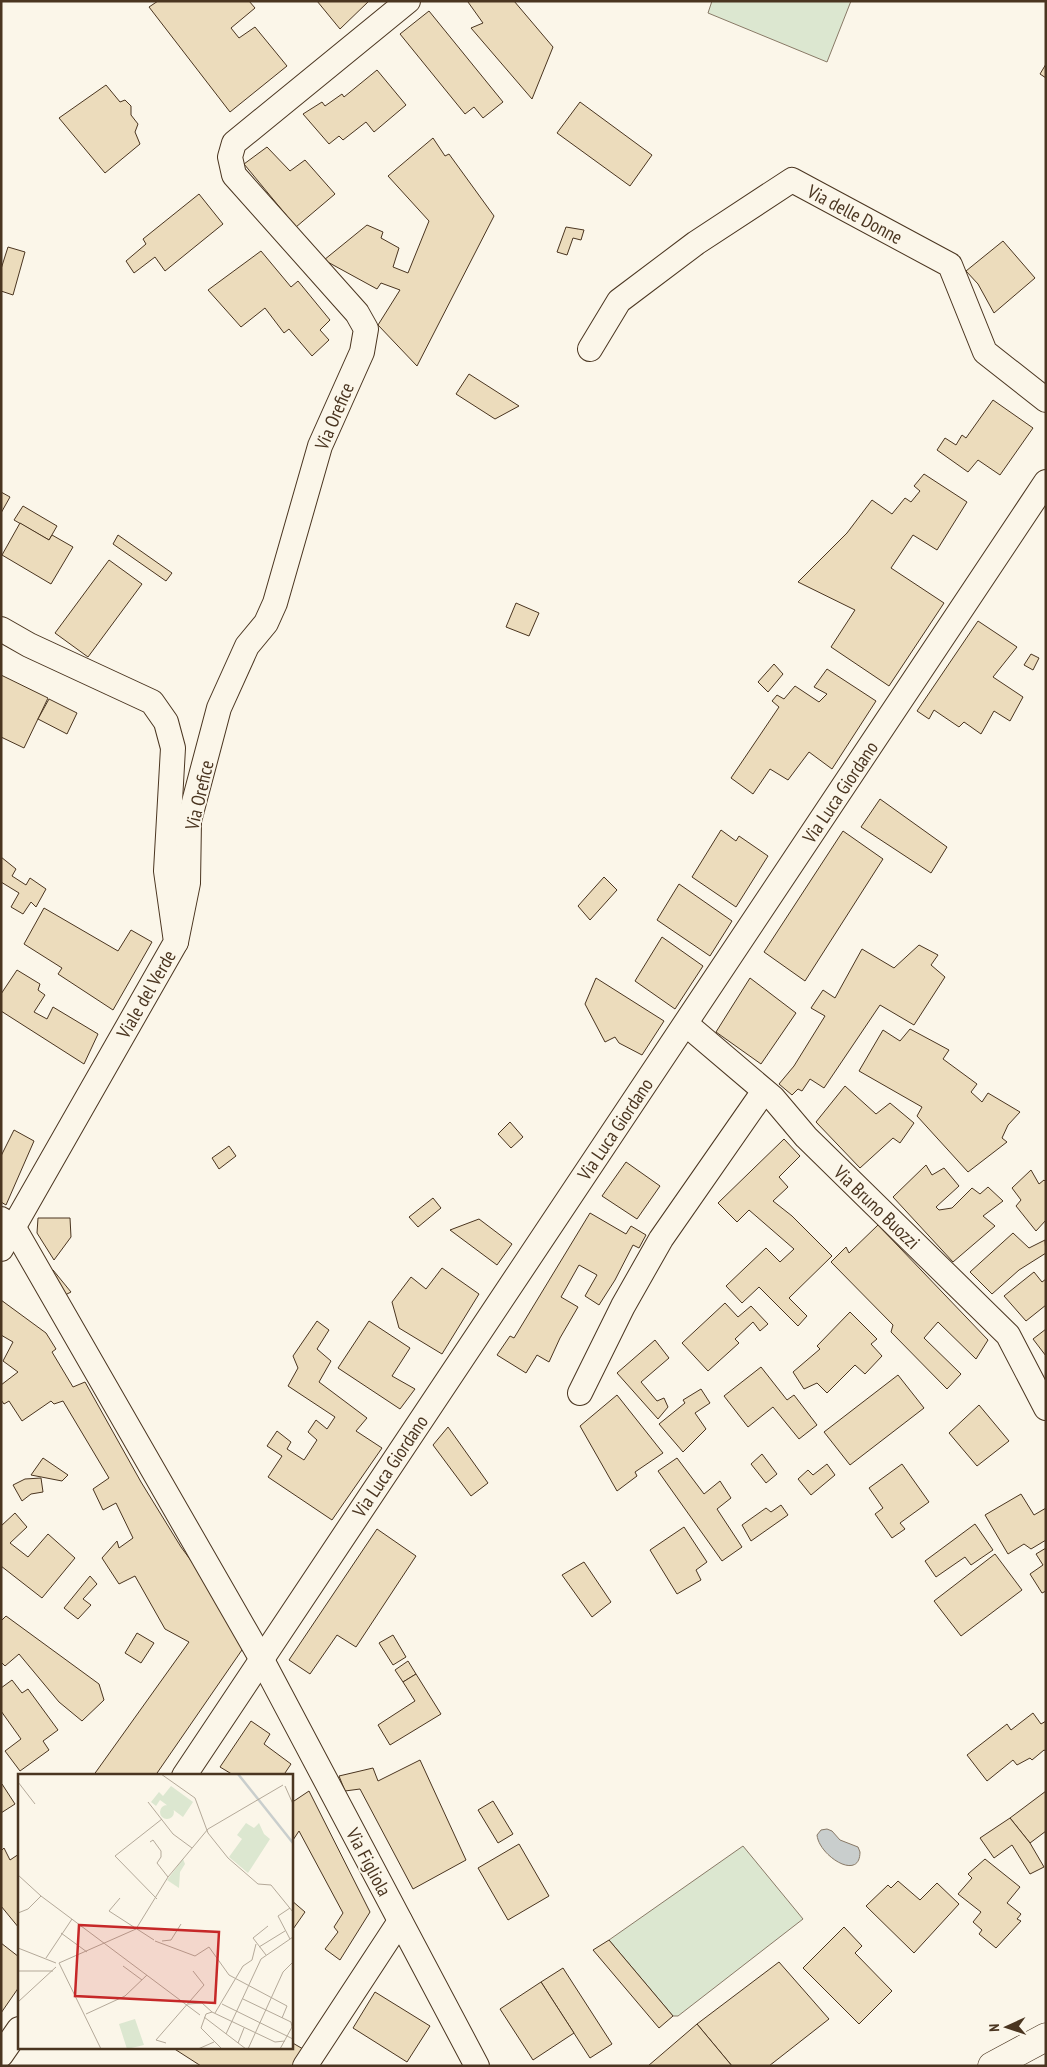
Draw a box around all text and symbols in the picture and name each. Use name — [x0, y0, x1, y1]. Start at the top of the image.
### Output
street label: Via delle Donne — [803, 179, 907, 249]
street label: Via Orefice — [309, 379, 359, 454]
street label: Via Luca Giordano — [796, 736, 883, 848]
street label: Via Orefice — [179, 758, 219, 833]
street label: Viale del Verde — [111, 945, 181, 1043]
street label: Via Luca Giordano — [571, 1073, 658, 1185]
street label: Via Bruno Buozzi — [828, 1159, 925, 1254]
street label: Via Luca Giordano — [346, 1410, 433, 1522]
inset map — [18, 1774, 292, 2050]
street label: Via Figliola — [341, 1823, 397, 1900]
north arrow — [982, 2002, 1032, 2052]
text: N — [985, 2023, 1003, 2032]

